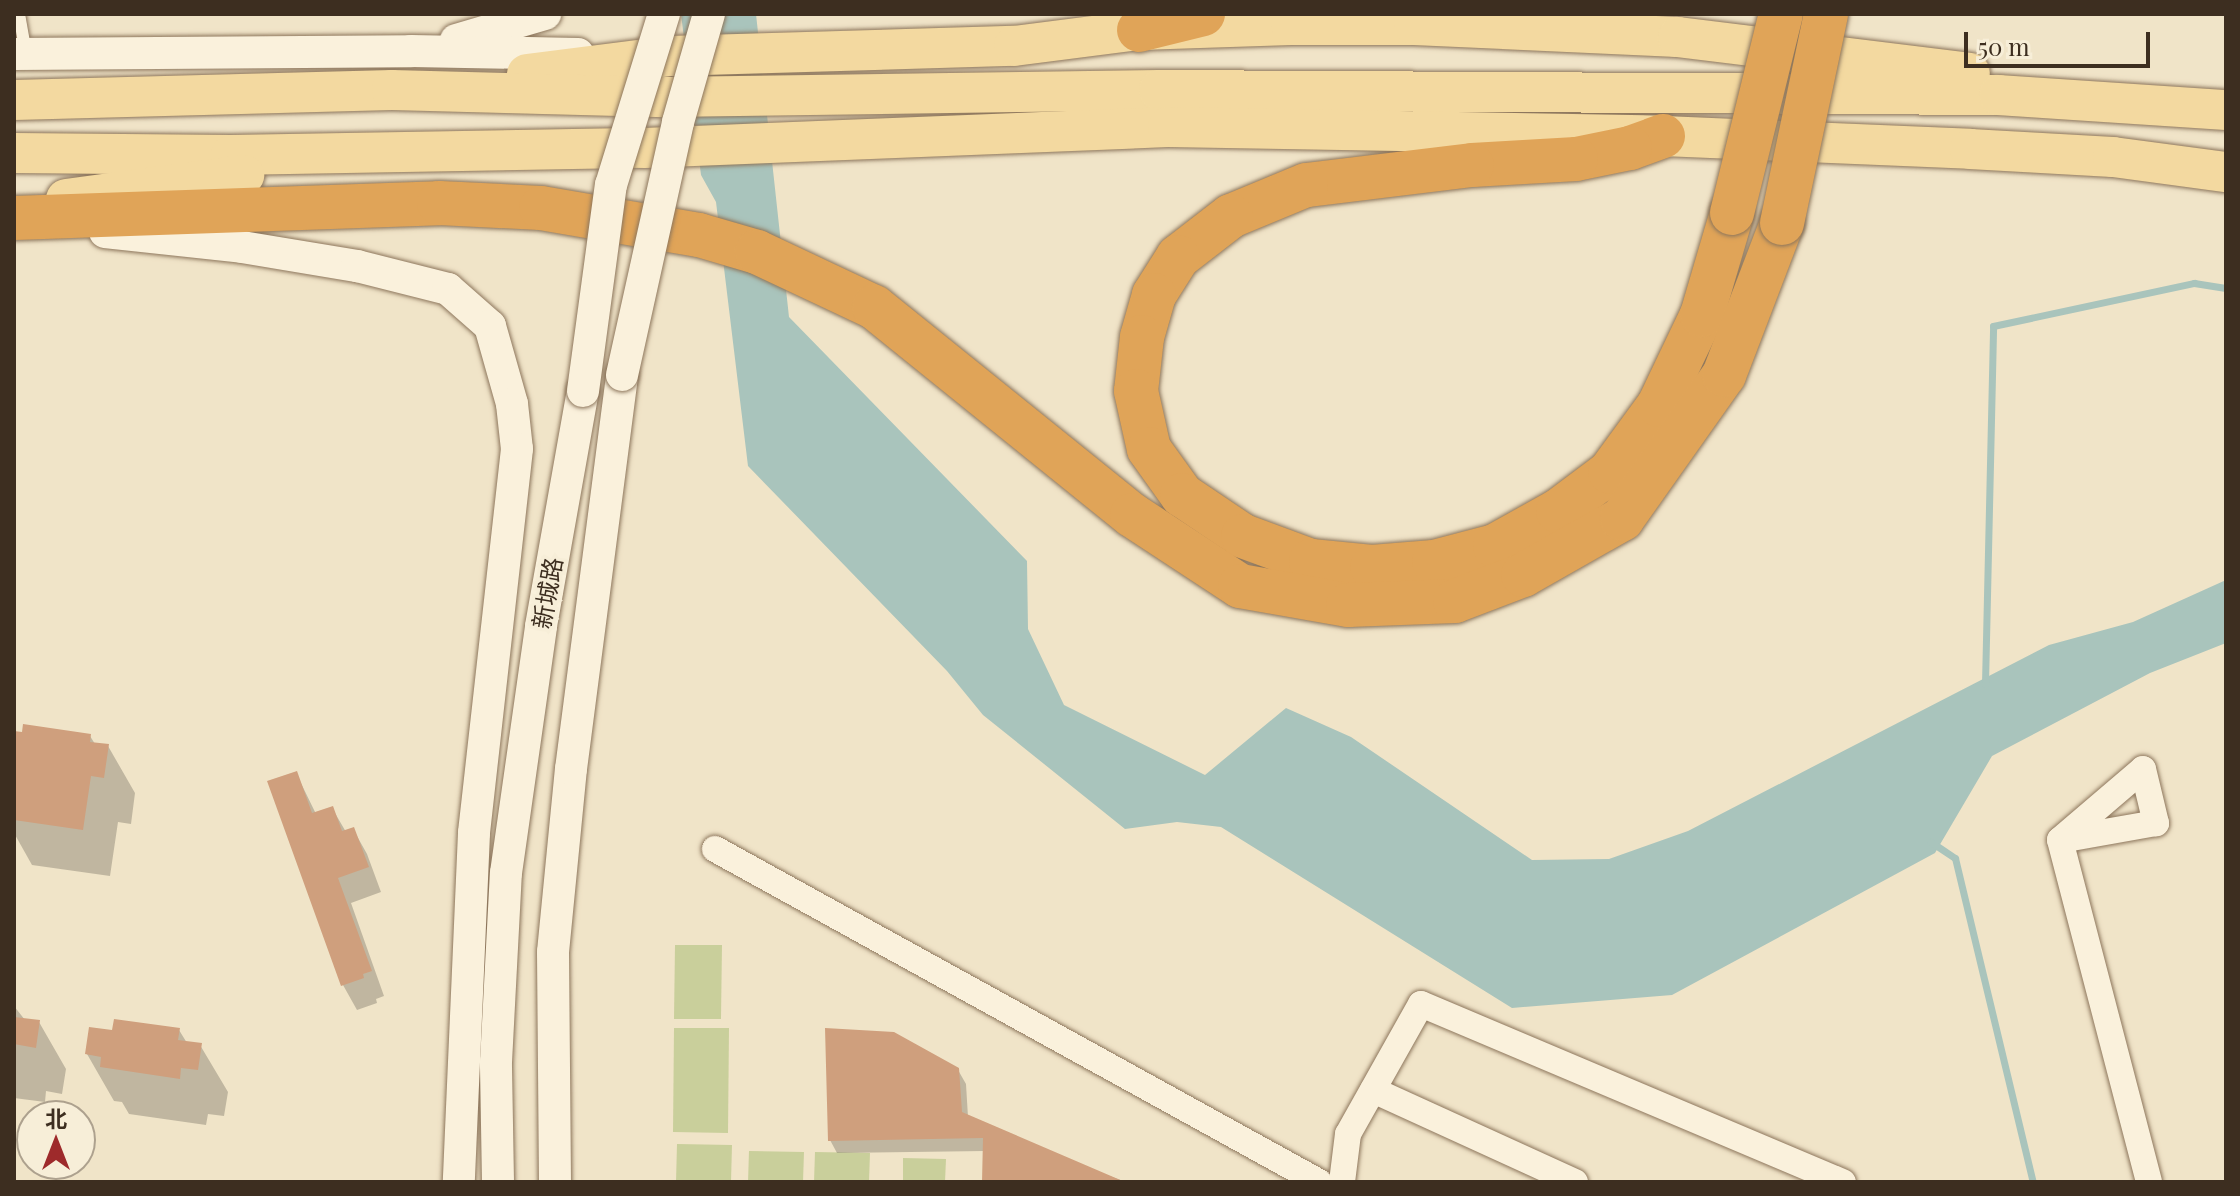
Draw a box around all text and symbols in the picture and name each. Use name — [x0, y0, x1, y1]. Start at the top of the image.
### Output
scale bar — [1968, 16, 2154, 66]
text: 50 m — [1978, 30, 2030, 62]
street label: 新城路 — [527, 555, 567, 631]
north arrow — [16, 1100, 96, 1180]
text: 北 — [45, 1103, 67, 1133]

